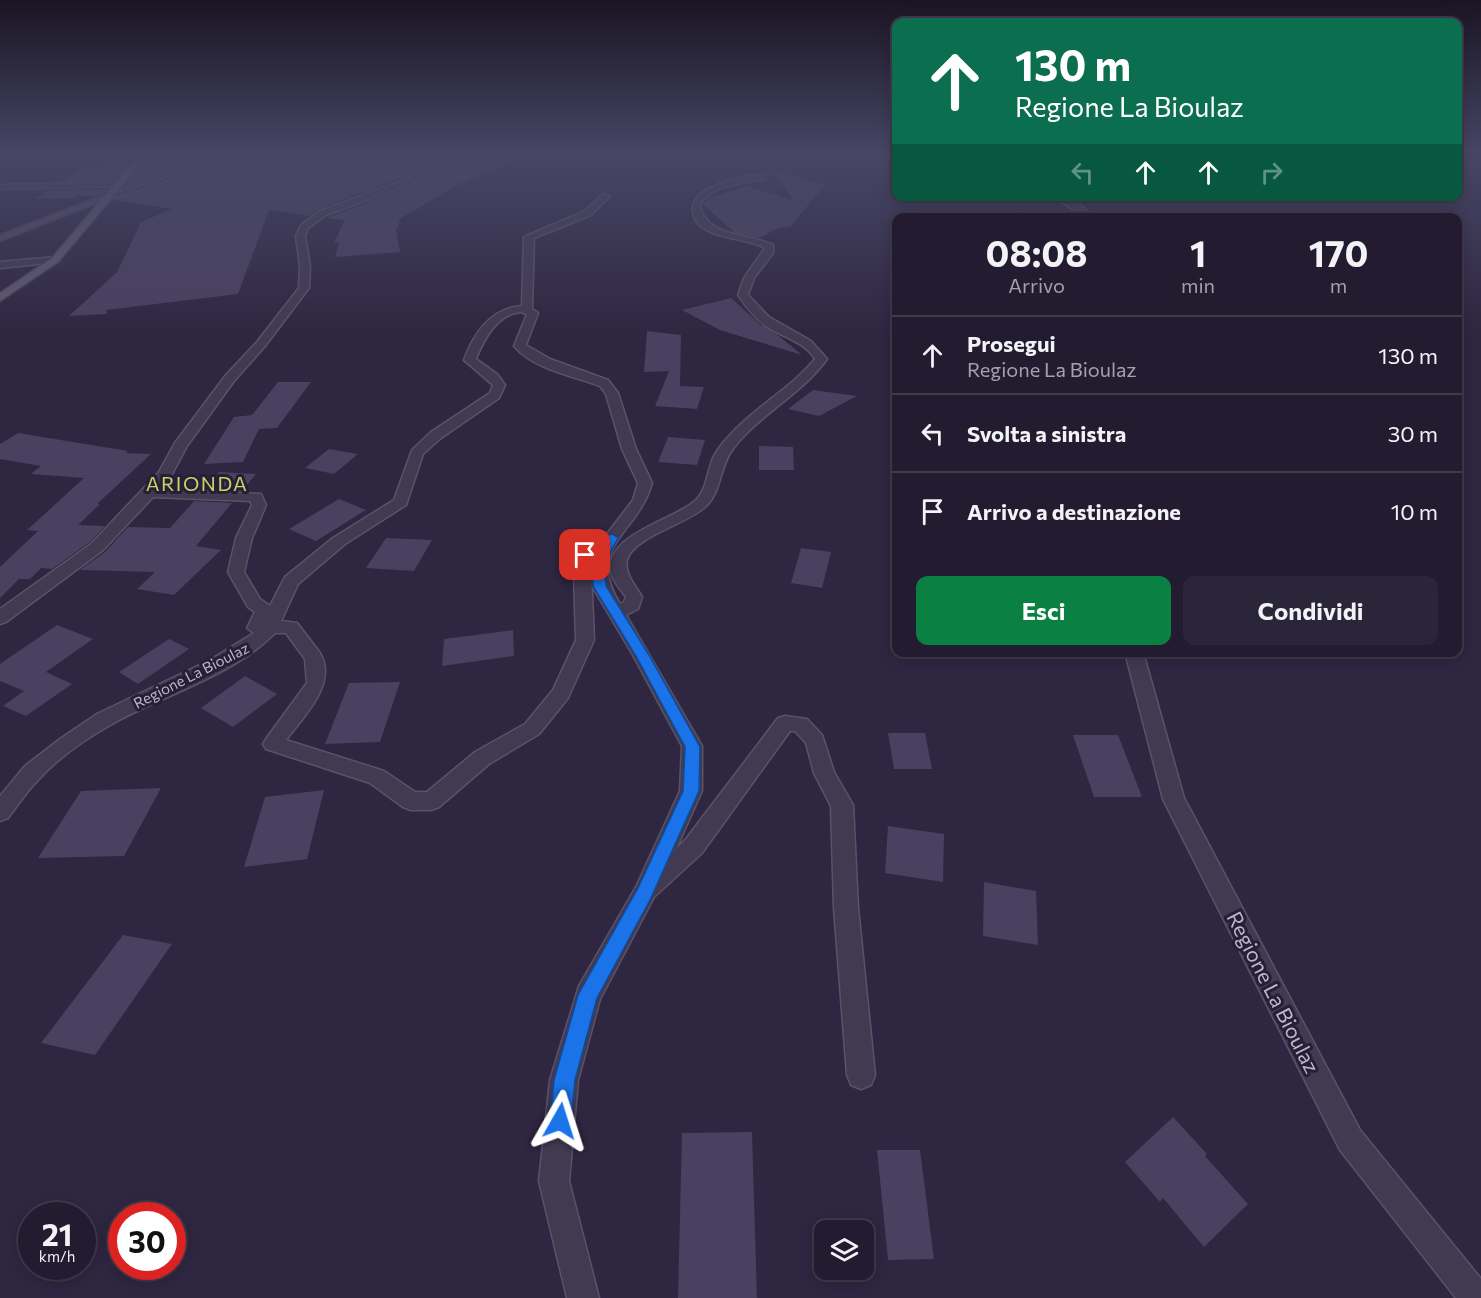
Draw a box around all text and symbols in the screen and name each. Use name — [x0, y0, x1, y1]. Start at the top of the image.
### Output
text: 130 m — [1015, 38, 1131, 90]
icon: ahead — [916, 42, 994, 120]
text: Regione La Bioulaz — [1015, 90, 1244, 123]
icon: left — [1066, 156, 1099, 189]
icon: ahead — [1129, 156, 1162, 189]
icon: ahead — [1192, 156, 1225, 189]
icon: right — [1255, 156, 1288, 189]
text: 08:08 — [986, 230, 1087, 274]
text: 1 — [1190, 230, 1206, 274]
text: 170 — [1309, 230, 1368, 274]
text: Arrivo — [1008, 273, 1065, 297]
text: min — [1181, 273, 1215, 297]
text: m — [1330, 273, 1347, 297]
text: Prosegui — [967, 330, 1056, 357]
icon: ahead — [916, 339, 949, 372]
text: 130 m — [1378, 342, 1438, 369]
text: Regione La Bioulaz — [967, 357, 1136, 381]
icon: left — [916, 417, 949, 450]
text: Svolta a sinistra — [967, 420, 1126, 447]
text: 30 m — [1388, 420, 1438, 447]
district label: ARIONDA — [146, 471, 248, 495]
icon: arrive — [916, 495, 949, 528]
text: Arrivo a destinazione — [967, 498, 1181, 525]
text: 10 m — [1391, 498, 1438, 525]
pin — [559, 529, 610, 580]
icon: arrive — [568, 538, 601, 571]
button: Esci — [916, 576, 1171, 645]
button: Condividi — [1183, 576, 1438, 645]
street label: Regione La Bioulaz — [130, 638, 252, 712]
street label: Regione La Bioulaz — [1222, 907, 1326, 1077]
position arrow — [528, 1089, 592, 1153]
speed limit sign: 30 — [108, 1202, 186, 1280]
text: 21 — [42, 1215, 72, 1252]
map controls — [814, 1220, 874, 1280]
button: layers — [814, 1220, 874, 1280]
text: km/h — [39, 1247, 75, 1265]

